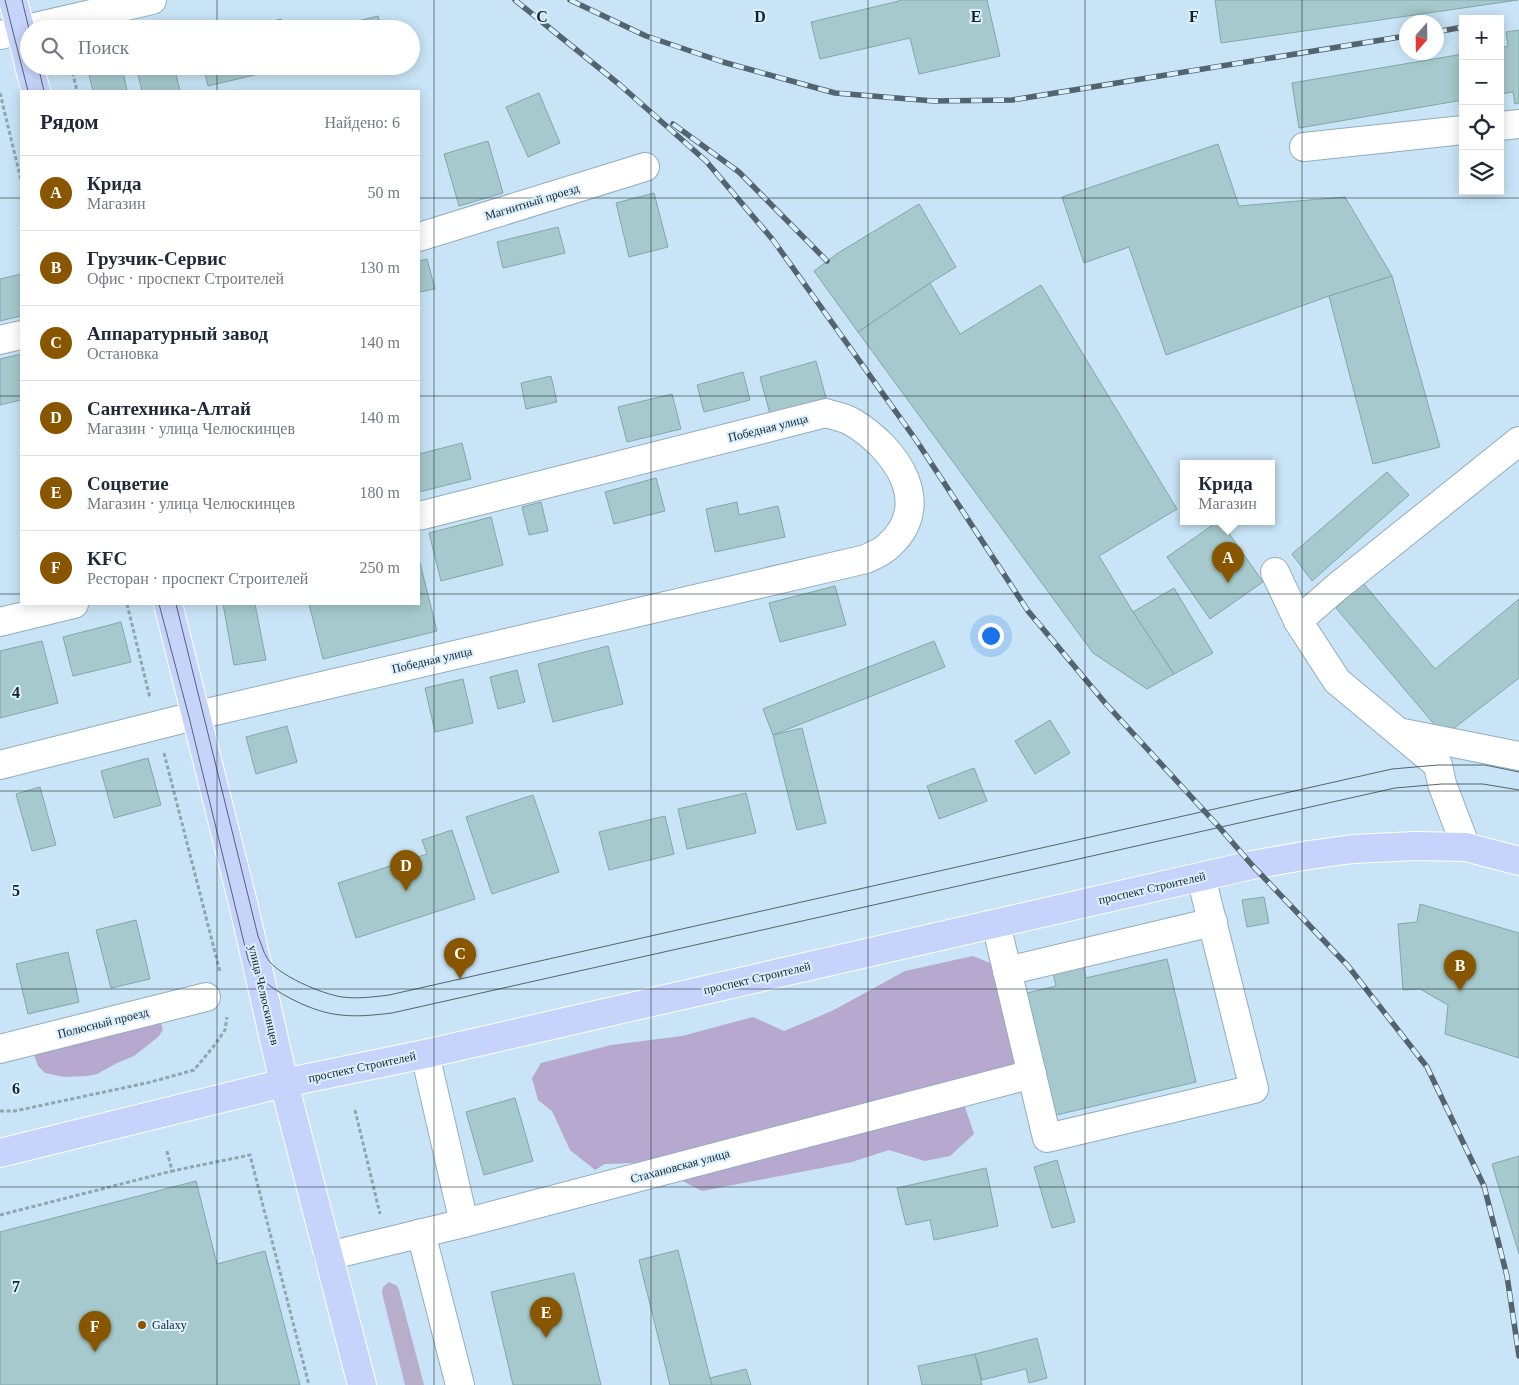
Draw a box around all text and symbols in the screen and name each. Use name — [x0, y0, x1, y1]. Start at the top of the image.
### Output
text: C — [536, 8, 548, 25]
text: D — [754, 8, 766, 25]
text: E — [971, 8, 981, 25]
text: F — [1189, 8, 1199, 25]
north arrow — [1399, 15, 1444, 60]
map controls — [1459, 15, 1504, 195]
button: + — [1459, 15, 1504, 60]
search box — [20, 20, 420, 75]
icon: search — [38, 34, 66, 62]
text: Поиск — [78, 37, 129, 58]
button: − — [1459, 60, 1504, 105]
button: locate — [1459, 105, 1504, 150]
text: Рядом — [40, 110, 99, 134]
text: Найдено: 6 — [325, 114, 400, 131]
button: layers — [1459, 150, 1504, 195]
text: Крида — [87, 173, 141, 194]
street label: Магнитный проезд — [483, 181, 581, 223]
text: A — [50, 184, 62, 201]
text: 50 m — [368, 184, 400, 201]
text: Магазин — [87, 195, 145, 212]
text: Грузчик-Сервис — [87, 248, 227, 269]
text: B — [51, 259, 61, 276]
text: 130 m — [360, 259, 400, 276]
text: Офис · проспект Строителей — [87, 270, 284, 287]
text: Аппаратурный завод — [87, 323, 268, 344]
text: C — [50, 334, 62, 351]
text: 140 m — [360, 334, 400, 351]
text: Остановка — [87, 345, 159, 362]
text: Сантехника-Алтай — [87, 398, 251, 419]
text: D — [50, 409, 62, 426]
text: 140 m — [360, 409, 400, 426]
street label: Победная улица — [727, 411, 810, 445]
text: Магазин · улица Челюскинцев — [87, 420, 295, 437]
popup — [1180, 460, 1275, 525]
text: Соцветие — [87, 473, 169, 494]
text: Крида — [1198, 473, 1253, 494]
text: E — [51, 484, 61, 501]
text: 180 m — [360, 484, 400, 501]
text: Магазин · улица Челюскинцев — [87, 495, 295, 512]
text: Магазин — [1198, 495, 1257, 512]
pin: A — [1212, 542, 1244, 583]
text: KFC — [87, 548, 127, 569]
text: F — [51, 559, 61, 576]
text: 250 m — [360, 559, 400, 576]
text: Ресторан · проспект Строителей — [87, 570, 308, 587]
your location — [978, 623, 1004, 649]
street label: Победная улица — [391, 644, 474, 676]
text: 4 — [12, 684, 20, 701]
pin: D — [390, 850, 422, 891]
street label: проспект Строителей — [1097, 869, 1208, 907]
text: 5 — [12, 882, 20, 899]
pin: C — [444, 938, 476, 979]
street label: улица Челюскинцев — [246, 944, 282, 1047]
pin: B — [1444, 950, 1476, 991]
street label: проспект Строителей — [702, 959, 813, 997]
street label: Полюсный проезд — [56, 1005, 150, 1041]
street label: проспект Строителей — [307, 1049, 418, 1085]
text: 6 — [12, 1080, 20, 1097]
street label: Стахановская улица — [629, 1146, 732, 1186]
text: 7 — [12, 1278, 20, 1295]
pin: E — [530, 1297, 562, 1338]
pin: F — [79, 1311, 111, 1352]
place label: Galaxy — [152, 1318, 187, 1332]
marker: Galaxy — [136, 1319, 148, 1331]

